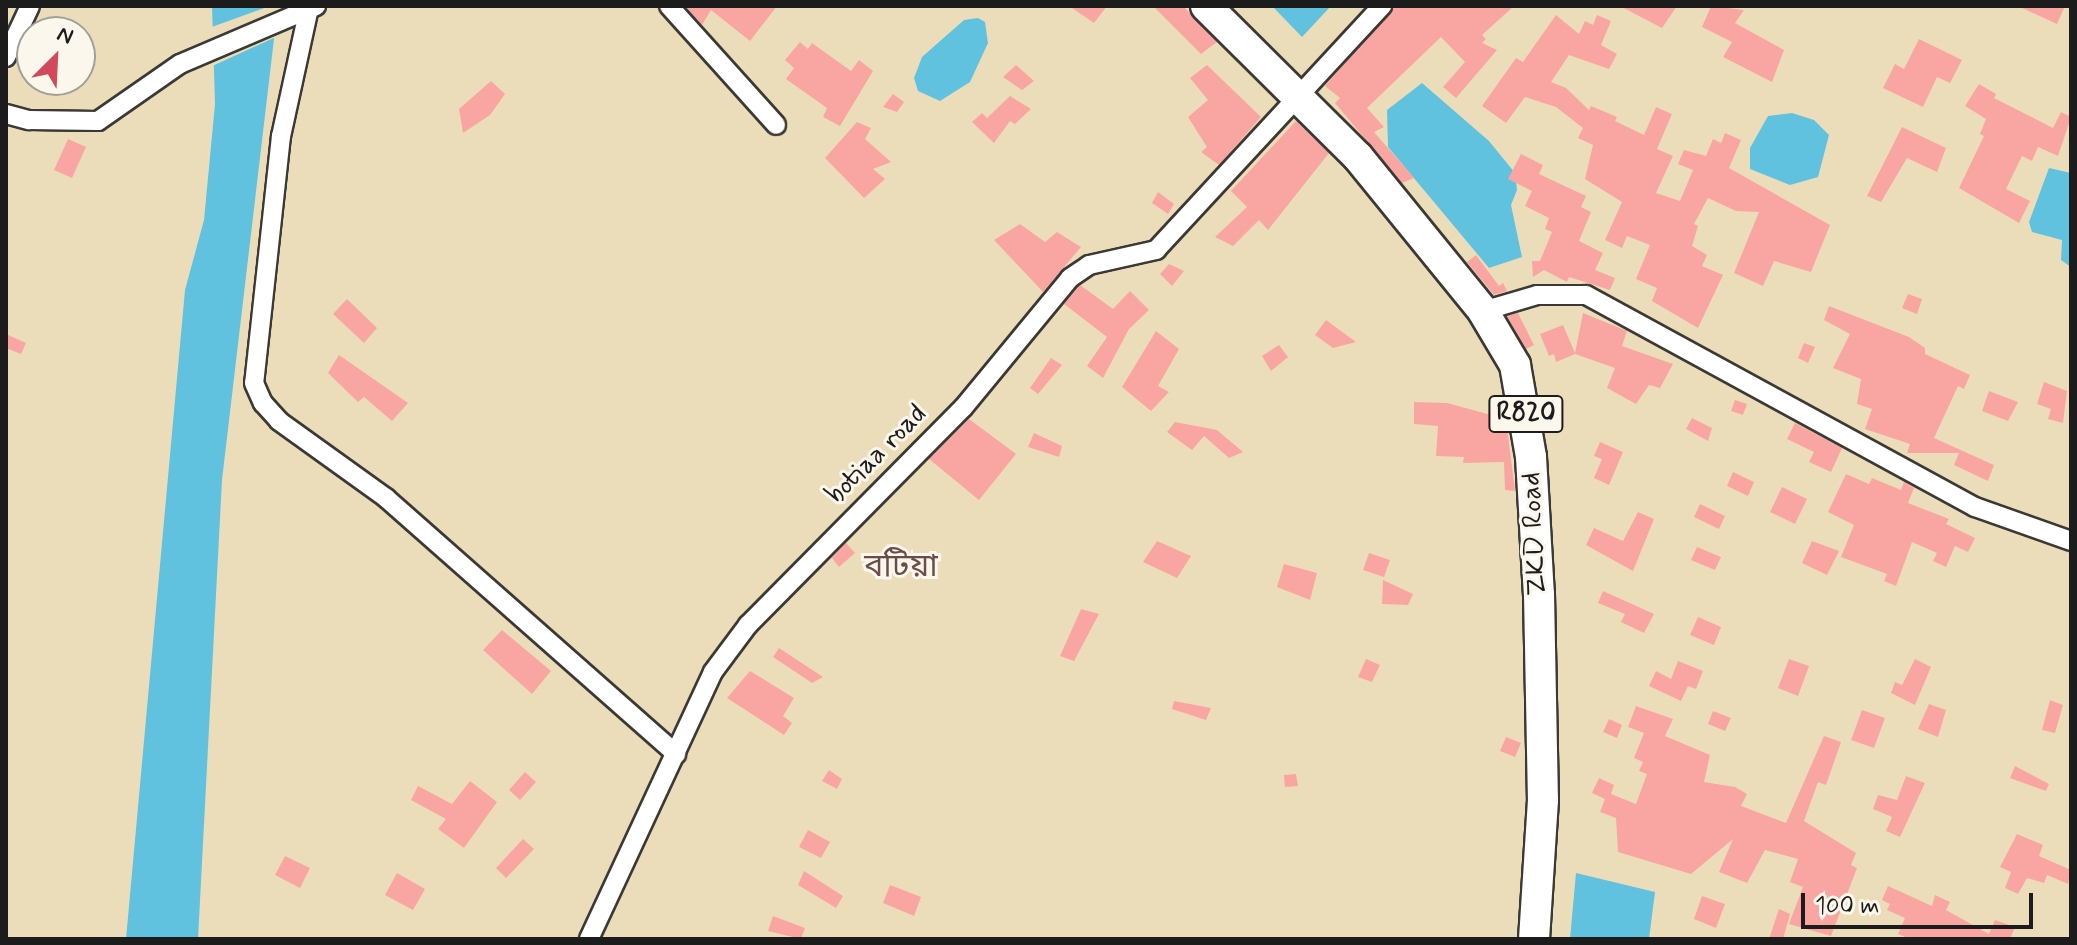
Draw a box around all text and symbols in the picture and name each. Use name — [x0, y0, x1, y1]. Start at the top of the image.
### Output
north arrow — [16, 16, 96, 96]
text: N — [53, 20, 77, 52]
road number: R820 — [1488, 392, 1564, 436]
street label: botiaa road — [820, 398, 934, 512]
street label: ZKD Road — [1515, 471, 1555, 597]
district label: বটিয়া — [864, 548, 938, 586]
scale bar — [1805, 877, 2037, 927]
text: 100 m — [1815, 891, 1879, 922]

